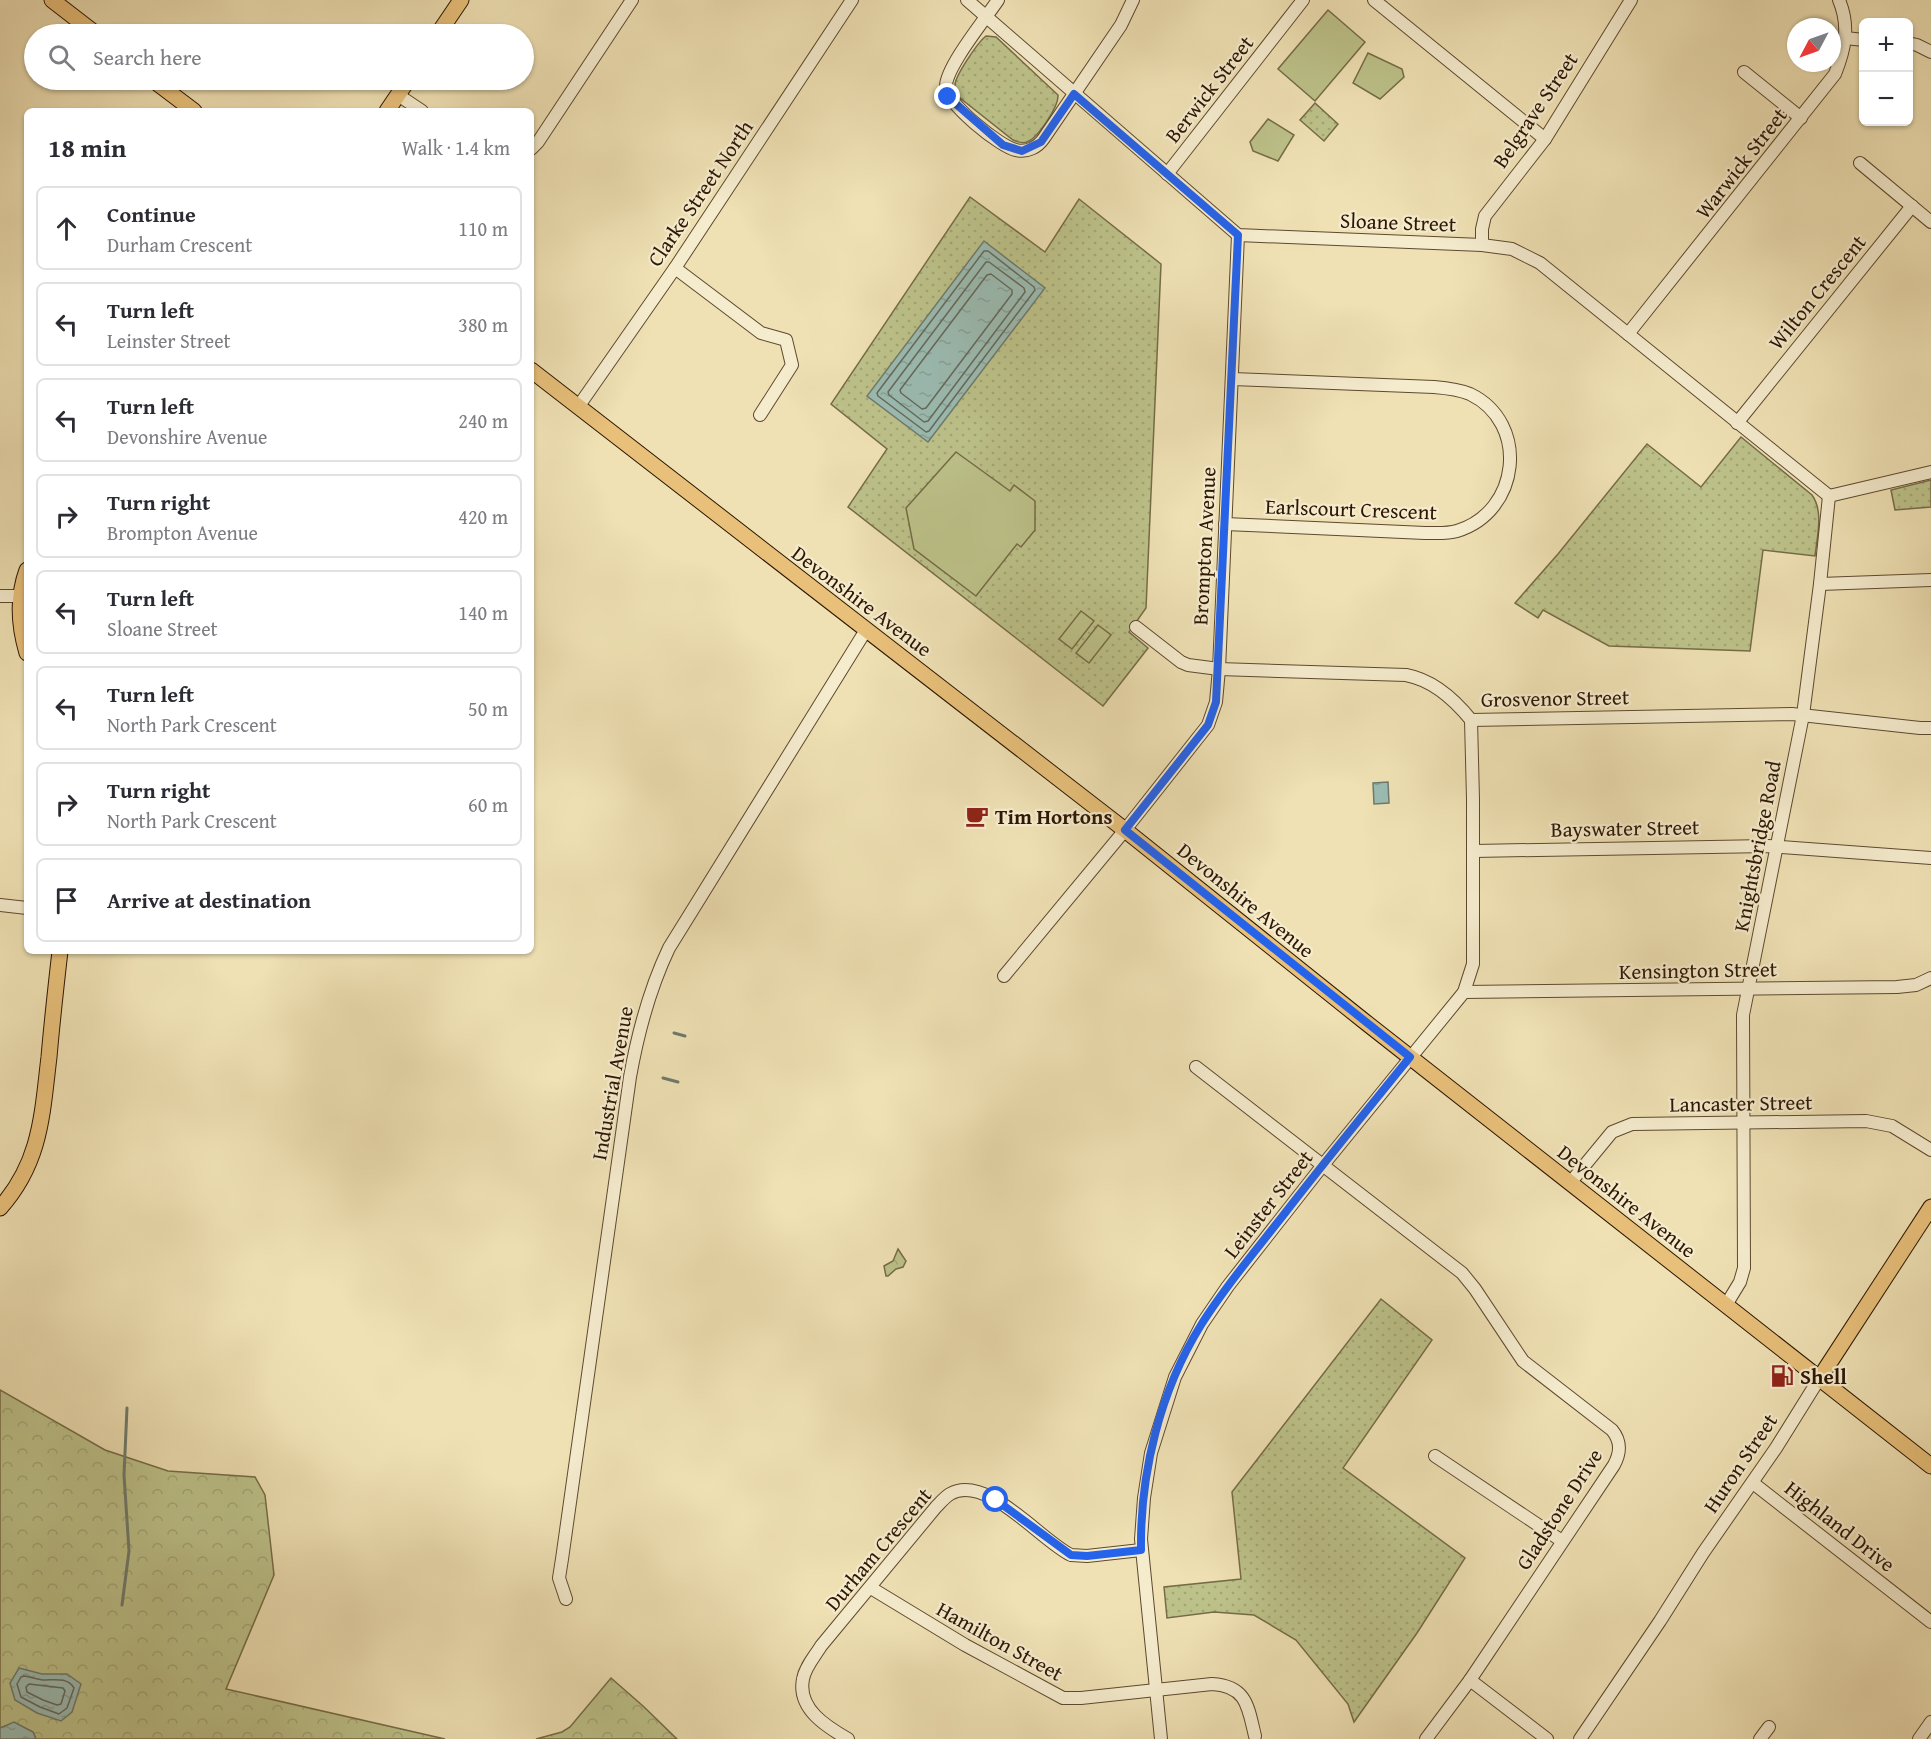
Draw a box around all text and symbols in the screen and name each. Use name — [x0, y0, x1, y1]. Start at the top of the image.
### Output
north arrow — [1787, 18, 1841, 72]
map controls — [1859, 18, 1913, 126]
button: + — [1859, 18, 1913, 72]
search box — [24, 24, 534, 90]
street label: Berwick Street — [1157, 28, 1261, 149]
icon: search — [45, 41, 78, 74]
text: Search here — [93, 41, 202, 73]
street label: Belgrave Street — [1485, 45, 1586, 174]
button: − — [1859, 72, 1913, 126]
route end — [934, 83, 960, 109]
street label: Warwick Street — [1688, 100, 1795, 225]
street label: Clarke Street North — [639, 113, 761, 272]
text: 18 min — [48, 128, 126, 167]
text: Walk · 1.4 km — [401, 133, 510, 162]
text: Continue — [107, 198, 196, 230]
street label: Sloane Street — [1339, 204, 1457, 240]
icon: ahead — [50, 212, 83, 245]
text: 110 m — [458, 214, 508, 243]
street label: Wilton Crescent — [1761, 227, 1874, 356]
text: Durham Crescent — [107, 230, 252, 259]
text: Turn left — [107, 294, 194, 326]
icon: left — [50, 308, 83, 341]
text: 380 m — [458, 310, 508, 339]
text: Leinster Street — [107, 326, 231, 355]
text: Turn left — [107, 390, 194, 422]
icon: left — [50, 404, 83, 437]
text: 240 m — [458, 406, 508, 435]
text: Devonshire Avenue — [107, 422, 268, 451]
street label: Brompton Avenue — [1184, 466, 1224, 626]
text: Turn right — [107, 486, 210, 518]
street label: Earlscourt Crescent — [1265, 491, 1438, 528]
icon: right — [50, 500, 83, 533]
text: 420 m — [458, 502, 508, 531]
text: Brompton Avenue — [107, 518, 258, 547]
street label: Devonshire Avenue — [785, 538, 939, 664]
text: Turn left — [107, 582, 194, 614]
icon: left — [50, 596, 83, 629]
text: 140 m — [458, 598, 508, 627]
text: Sloane Street — [107, 614, 218, 643]
text: Turn left — [107, 678, 194, 710]
street label: Grosvenor Street — [1480, 681, 1630, 715]
icon: left — [50, 692, 83, 725]
text: 50 m — [468, 694, 508, 723]
text: North Park Crescent — [107, 710, 277, 739]
street label: Knightsbridge Road — [1725, 757, 1789, 934]
text: Turn right — [107, 774, 210, 806]
icon: right — [50, 788, 83, 821]
text: 60 m — [468, 790, 508, 819]
place label: Tim Hortons — [995, 801, 1112, 832]
cafe icon: Tim Hortons — [964, 803, 990, 829]
text: North Park Crescent — [107, 806, 277, 835]
street label: Bayswater Street — [1550, 811, 1700, 845]
street label: Devonshire Avenue — [1171, 835, 1321, 965]
icon: arrive — [50, 884, 83, 917]
text: Arrive at destination — [107, 884, 311, 916]
street label: Kensington Street — [1619, 953, 1778, 987]
street label: Industrial Avenue — [583, 1003, 641, 1163]
street label: Lancaster Street — [1669, 1086, 1813, 1120]
street label: Devonshire Avenue — [1551, 1137, 1703, 1265]
street label: Leinster Street — [1216, 1143, 1321, 1265]
place label: Shell — [1800, 1361, 1847, 1392]
fuel station icon: Shell — [1769, 1363, 1795, 1389]
street label: Huron Street — [1695, 1407, 1785, 1519]
street label: Gladstone Drive — [1508, 1442, 1610, 1576]
street label: Highland Drive — [1778, 1473, 1902, 1579]
street label: Durham Crescent — [817, 1480, 939, 1617]
route start — [982, 1486, 1008, 1512]
street label: Hamilton Street — [931, 1593, 1069, 1689]

